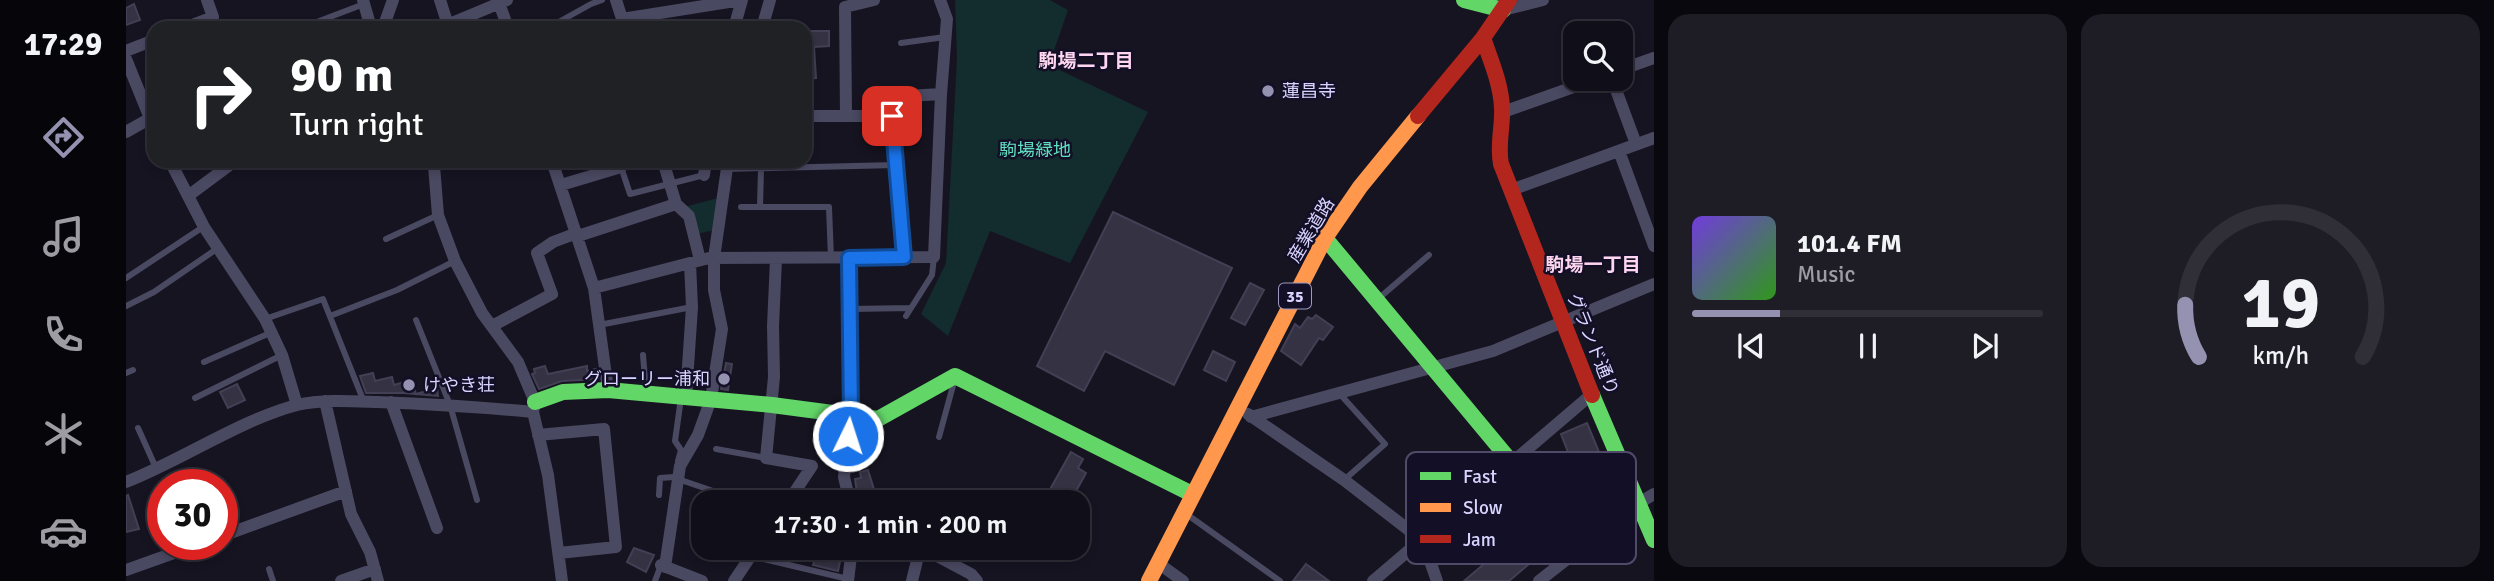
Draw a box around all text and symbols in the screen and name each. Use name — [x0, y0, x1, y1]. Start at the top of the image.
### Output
map controls — [1563, 21, 1633, 91]
button: search — [1563, 21, 1633, 91]
text: 17:29 — [24, 25, 102, 64]
text: 90 m — [290, 45, 393, 105]
icon: right — [175, 49, 266, 140]
district label: 駒場二丁目 — [1038, 49, 1134, 73]
place label: 蓮昌寺 — [1282, 80, 1336, 102]
marker: 蓮昌寺 — [1260, 83, 1276, 99]
pin — [862, 86, 922, 146]
icon: arrive — [873, 97, 911, 135]
text: Turn right — [290, 105, 423, 144]
icon: directions — [39, 113, 88, 162]
park label: 駒場緑地 — [999, 139, 1071, 161]
street label: 産業道路 — [1283, 193, 1339, 267]
icon: music — [39, 212, 88, 261]
text: 101.4 FM — [1797, 228, 1902, 260]
district label: 駒場一丁目 — [1545, 253, 1641, 277]
text: 19 — [2241, 259, 2320, 348]
text: Music — [1797, 260, 1855, 289]
road number: 35 — [1279, 284, 1311, 308]
street label: グランド通り — [1563, 290, 1623, 398]
icon: phone — [39, 310, 88, 359]
icon: previous — [1732, 327, 1770, 365]
icon: pause — [1849, 327, 1887, 365]
icon: next — [1966, 327, 2004, 365]
text: km/h — [2252, 339, 2309, 370]
place label: グローリー浦和 — [584, 368, 710, 390]
marker: グローリー浦和 — [716, 371, 732, 387]
place label: けやき荘 — [423, 374, 495, 396]
marker: けやき荘 — [401, 377, 417, 393]
position arrow — [811, 399, 885, 473]
icon: climate — [39, 409, 88, 458]
legend — [1406, 452, 1636, 564]
text: Fast — [1463, 465, 1497, 489]
speed limit sign: 30 — [147, 469, 238, 560]
text: Slow — [1463, 496, 1503, 520]
icon: car — [39, 507, 88, 556]
text: 17:30 · 1 min · 200 m — [774, 509, 1007, 541]
text: Jam — [1463, 528, 1496, 552]

